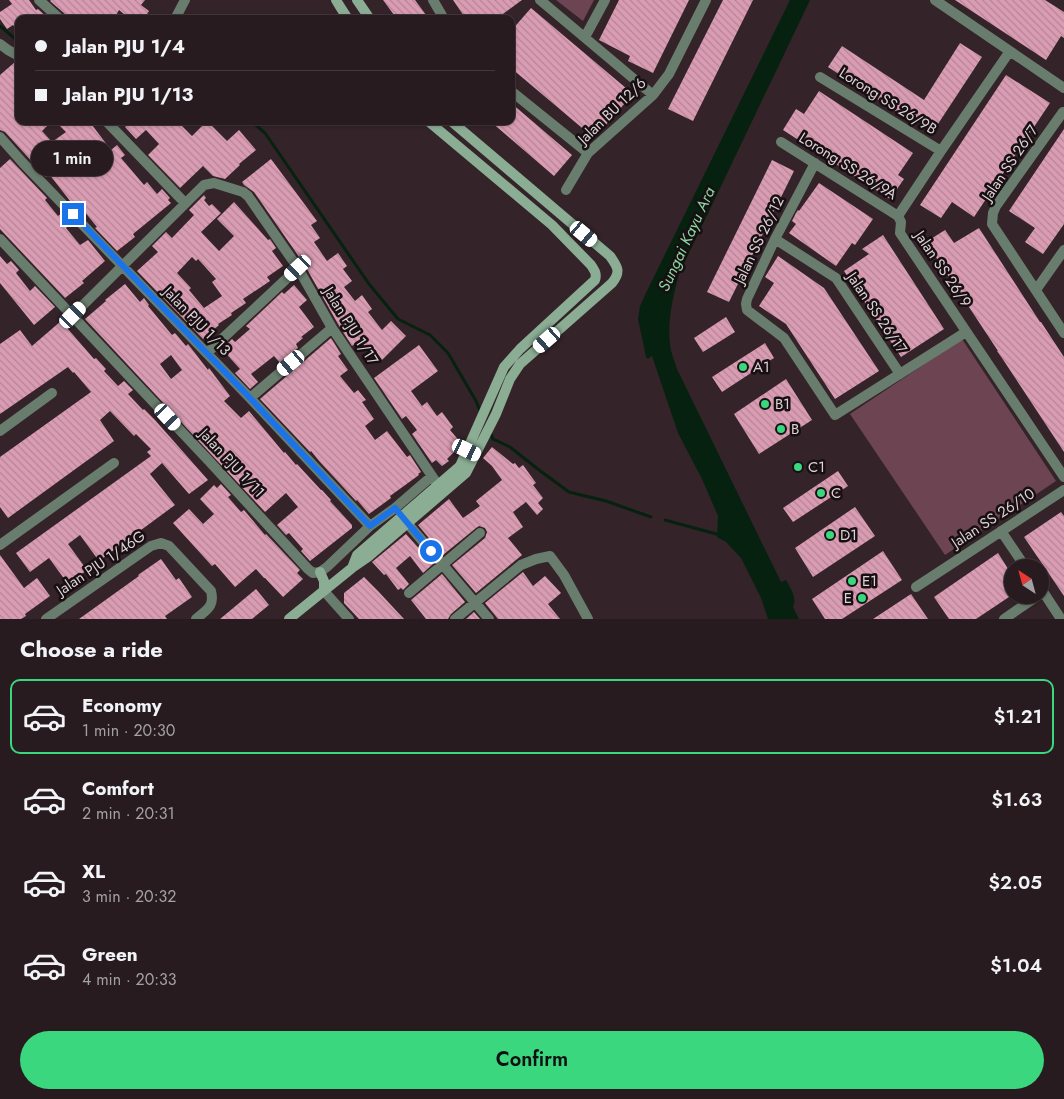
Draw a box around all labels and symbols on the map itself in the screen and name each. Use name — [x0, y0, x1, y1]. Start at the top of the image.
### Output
street label: Lorong SS 26/9B — [835, 62, 941, 140]
street label: Jalan BU 12/6 — [571, 73, 651, 151]
street label: Jalan SS 26/7 — [975, 120, 1044, 207]
street label: Lorong SS 26/9A — [795, 127, 902, 205]
callout: 1 min — [32, 142, 114, 176]
water label: Sungai Kayu Ara — [652, 183, 721, 295]
street label: Jalan SS 26/12 — [727, 192, 790, 289]
route end — [62, 203, 84, 225]
car — [567, 219, 600, 249]
street label: Jalan SS 26/9 — [908, 225, 977, 312]
car — [281, 252, 314, 284]
street label: Jalan SS 26/17 — [840, 266, 913, 358]
street label: Jalan PJU 1/13 — [157, 280, 236, 361]
street label: Jalan PJU 1/17 — [317, 281, 384, 370]
car — [57, 299, 88, 331]
car — [530, 324, 563, 356]
car — [274, 348, 307, 378]
place label: A1 — [753, 356, 770, 378]
marker: A1 — [737, 361, 749, 373]
place label: B1 — [775, 393, 790, 415]
marker: B1 — [759, 398, 771, 410]
car — [152, 401, 183, 433]
place label: B — [791, 418, 799, 440]
street label: Jalan PJU 1/11 — [193, 422, 270, 503]
marker: B — [775, 423, 787, 435]
car — [450, 437, 483, 463]
place label: C1 — [808, 456, 825, 478]
marker: C1 — [792, 461, 804, 473]
place label: C — [831, 482, 841, 504]
street label: Jalan SS 26/10 — [945, 483, 1039, 554]
marker: C — [815, 487, 827, 499]
place label: D1 — [840, 524, 857, 546]
street label: Jalan PJU 1/46G — [50, 525, 150, 602]
marker: D1 — [824, 529, 836, 541]
route start — [420, 540, 442, 562]
north arrow — [1004, 559, 1049, 604]
place label: E1 — [862, 570, 877, 592]
marker: E1 — [846, 575, 858, 587]
place label: E — [844, 587, 852, 609]
marker: E — [856, 592, 868, 604]

